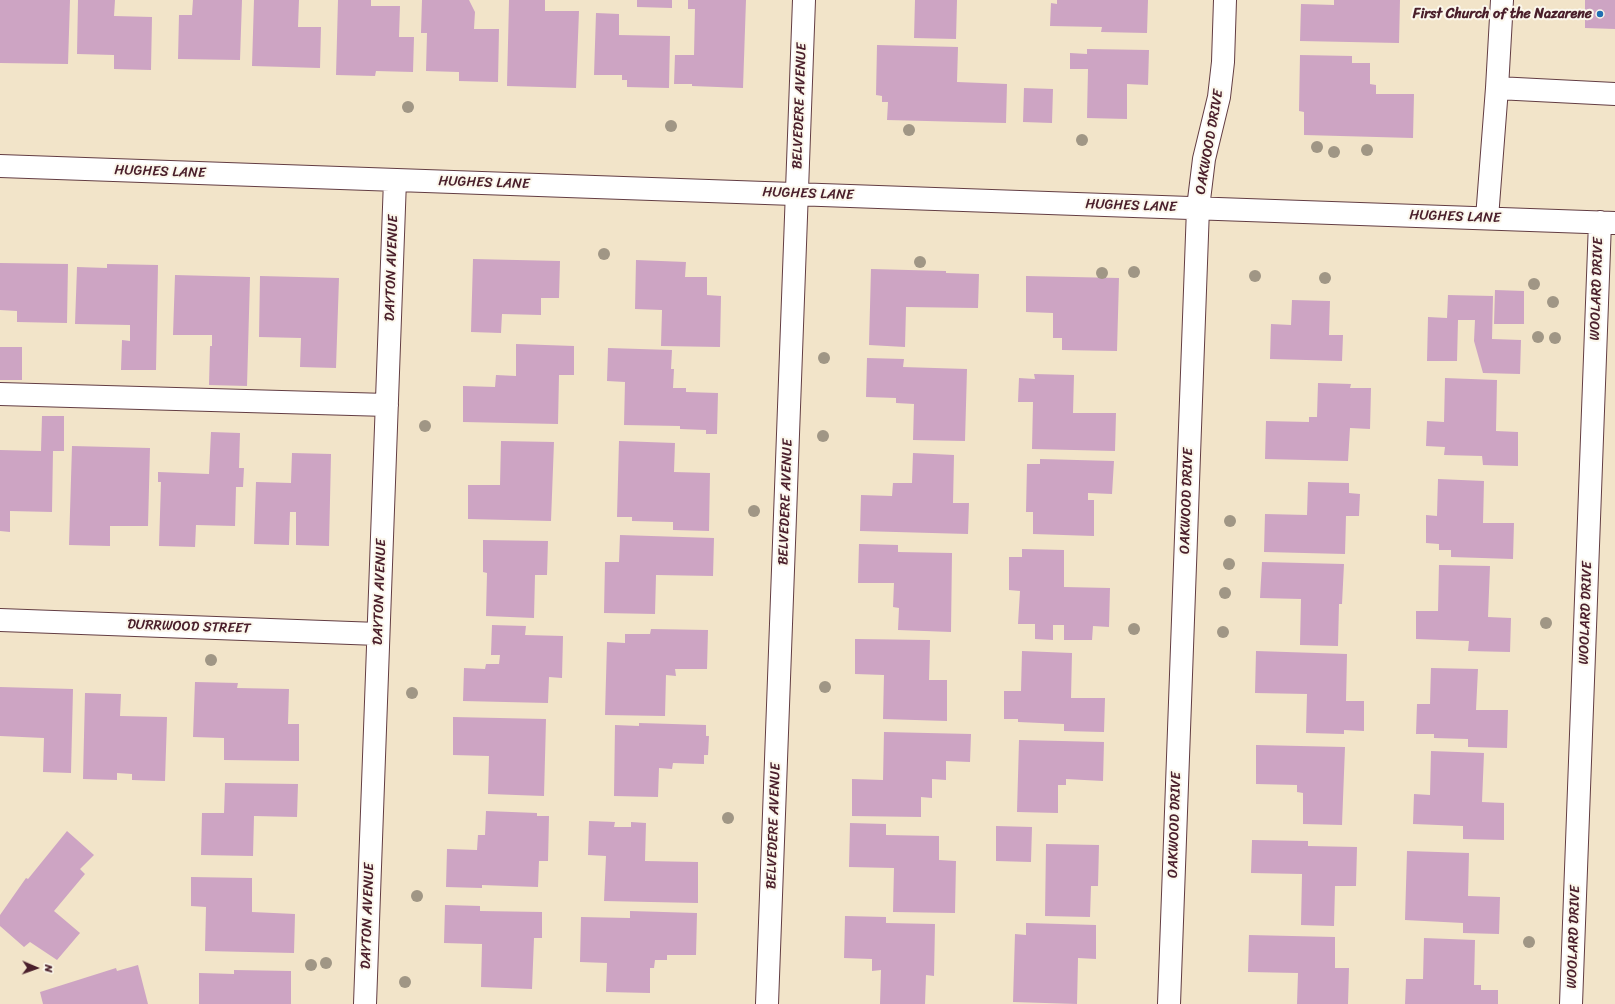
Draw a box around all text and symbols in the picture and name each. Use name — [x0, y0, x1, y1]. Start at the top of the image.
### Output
place label: First Church of the Nazarene — [1413, 6, 1592, 22]
marker: First Church of the Nazarene — [1595, 9, 1605, 19]
street label: BELVEDERE AVENUE — [789, 43, 811, 169]
street label: OAKWOOD DRIVE — [1192, 88, 1228, 196]
street label: HUGHES LANE — [114, 162, 206, 182]
street label: HUGHES LANE — [438, 173, 530, 193]
street label: HUGHES LANE — [762, 184, 854, 204]
street label: HUGHES LANE — [1085, 196, 1177, 216]
street label: HUGHES LANE — [1409, 207, 1501, 227]
street label: DAYTON AVENUE — [382, 215, 402, 321]
street label: WOOLARD DRIVE — [1587, 237, 1607, 341]
street label: BELVEDERE AVENUE — [775, 439, 797, 565]
street label: OAKWOOD DRIVE — [1177, 448, 1197, 554]
street label: DAYTON AVENUE — [370, 539, 390, 645]
street label: WOOLARD DRIVE — [1576, 561, 1596, 665]
street label: DURRWOOD STREET — [127, 616, 251, 638]
street label: BELVEDERE AVENUE — [763, 763, 785, 889]
street label: OAKWOOD DRIVE — [1165, 772, 1185, 878]
street label: DAYTON AVENUE — [358, 863, 378, 969]
street label: WOOLARD DRIVE — [1564, 885, 1584, 989]
north arrow — [16, 948, 56, 988]
text: N — [39, 964, 58, 973]

